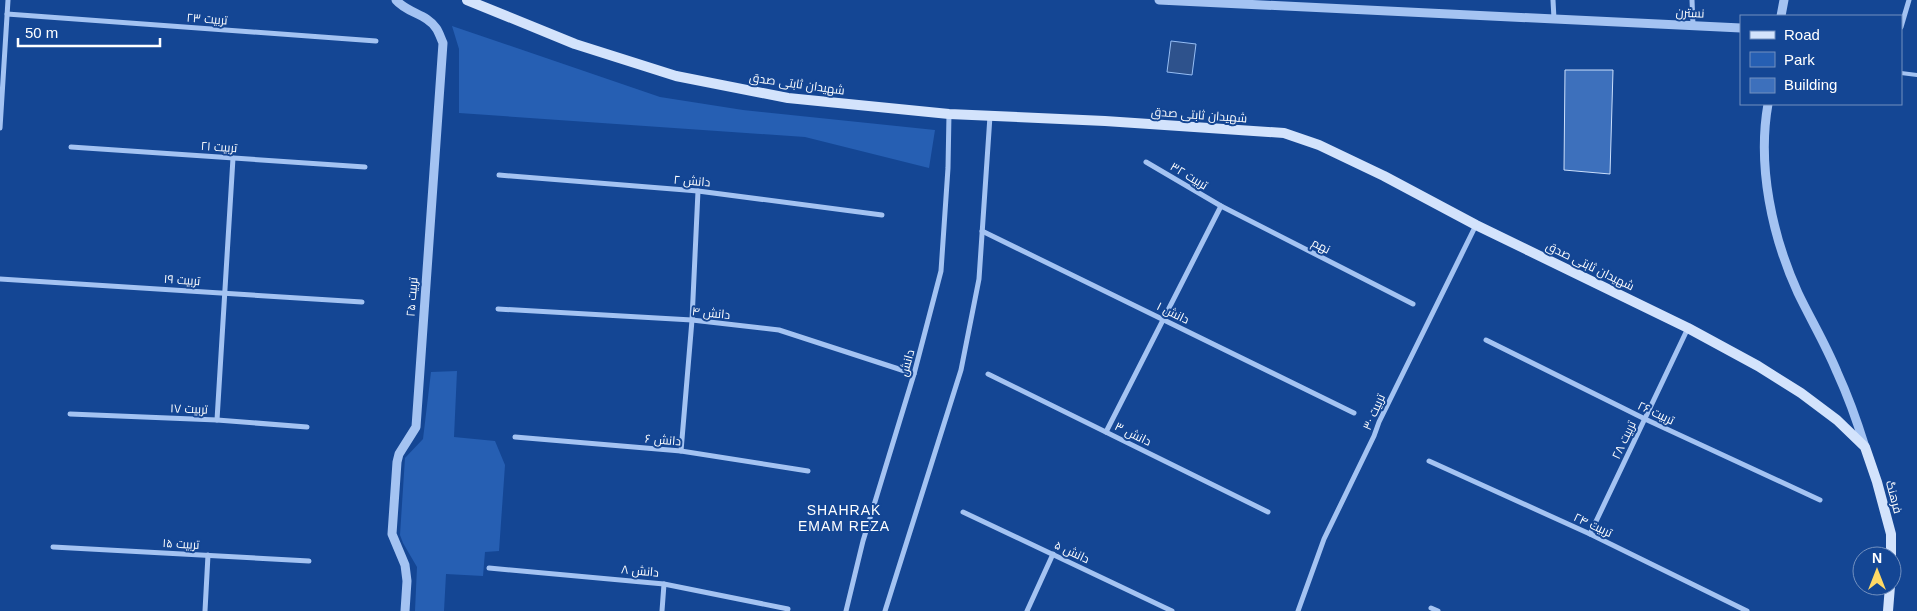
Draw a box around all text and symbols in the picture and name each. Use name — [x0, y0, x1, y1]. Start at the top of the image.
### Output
street label: نسترن — [1675, 5, 1705, 21]
street label: تربیت ۲۳ — [186, 11, 229, 27]
scale bar — [18, 15, 160, 47]
legend — [1740, 15, 1902, 105]
text: 50 m — [25, 24, 58, 41]
text: Road — [1784, 26, 1820, 43]
text: Park — [1784, 51, 1815, 68]
street label: شهیدان ثابتی صدق — [748, 70, 846, 98]
text: Building — [1784, 76, 1837, 93]
street label: شهیدان ثابتی صدق — [1150, 105, 1248, 125]
street label: تربیت ۲۱ — [200, 139, 239, 155]
street label: تربیت ۳۲ — [1168, 159, 1211, 193]
street label: دانش ۲ — [673, 172, 711, 190]
street label: نهم — [1309, 235, 1333, 257]
street label: شهیدان ثابتی صدق — [1544, 239, 1636, 293]
street label: تربیت ۱۹ — [163, 272, 202, 288]
street label: تربیت ۲۵ — [404, 276, 420, 317]
street label: دانش ۱ — [1155, 299, 1192, 327]
street label: دانش ۴ — [691, 304, 731, 322]
street label: دانش — [897, 348, 917, 378]
street label: تربیت ۳۰ — [1360, 391, 1388, 432]
street label: تربیت ۲۶ — [1635, 398, 1677, 428]
street label: تربیت ۱۷ — [170, 401, 209, 417]
street label: تربیت ۲۸ — [1609, 418, 1639, 461]
street label: دانش ۳ — [1113, 419, 1154, 449]
street label: دانش ۶ — [644, 431, 682, 449]
street label: فرهنگ — [1883, 479, 1905, 515]
district label: SHAHRAK EMAM REZA — [798, 502, 890, 534]
street label: تربیت ۲۴ — [1571, 510, 1615, 540]
street label: تربیت ۱۵ — [162, 536, 201, 552]
street label: دانش ۵ — [1052, 538, 1092, 566]
north arrow — [1852, 546, 1902, 596]
text: N — [1872, 550, 1882, 566]
street label: دانش ۸ — [620, 562, 660, 580]

